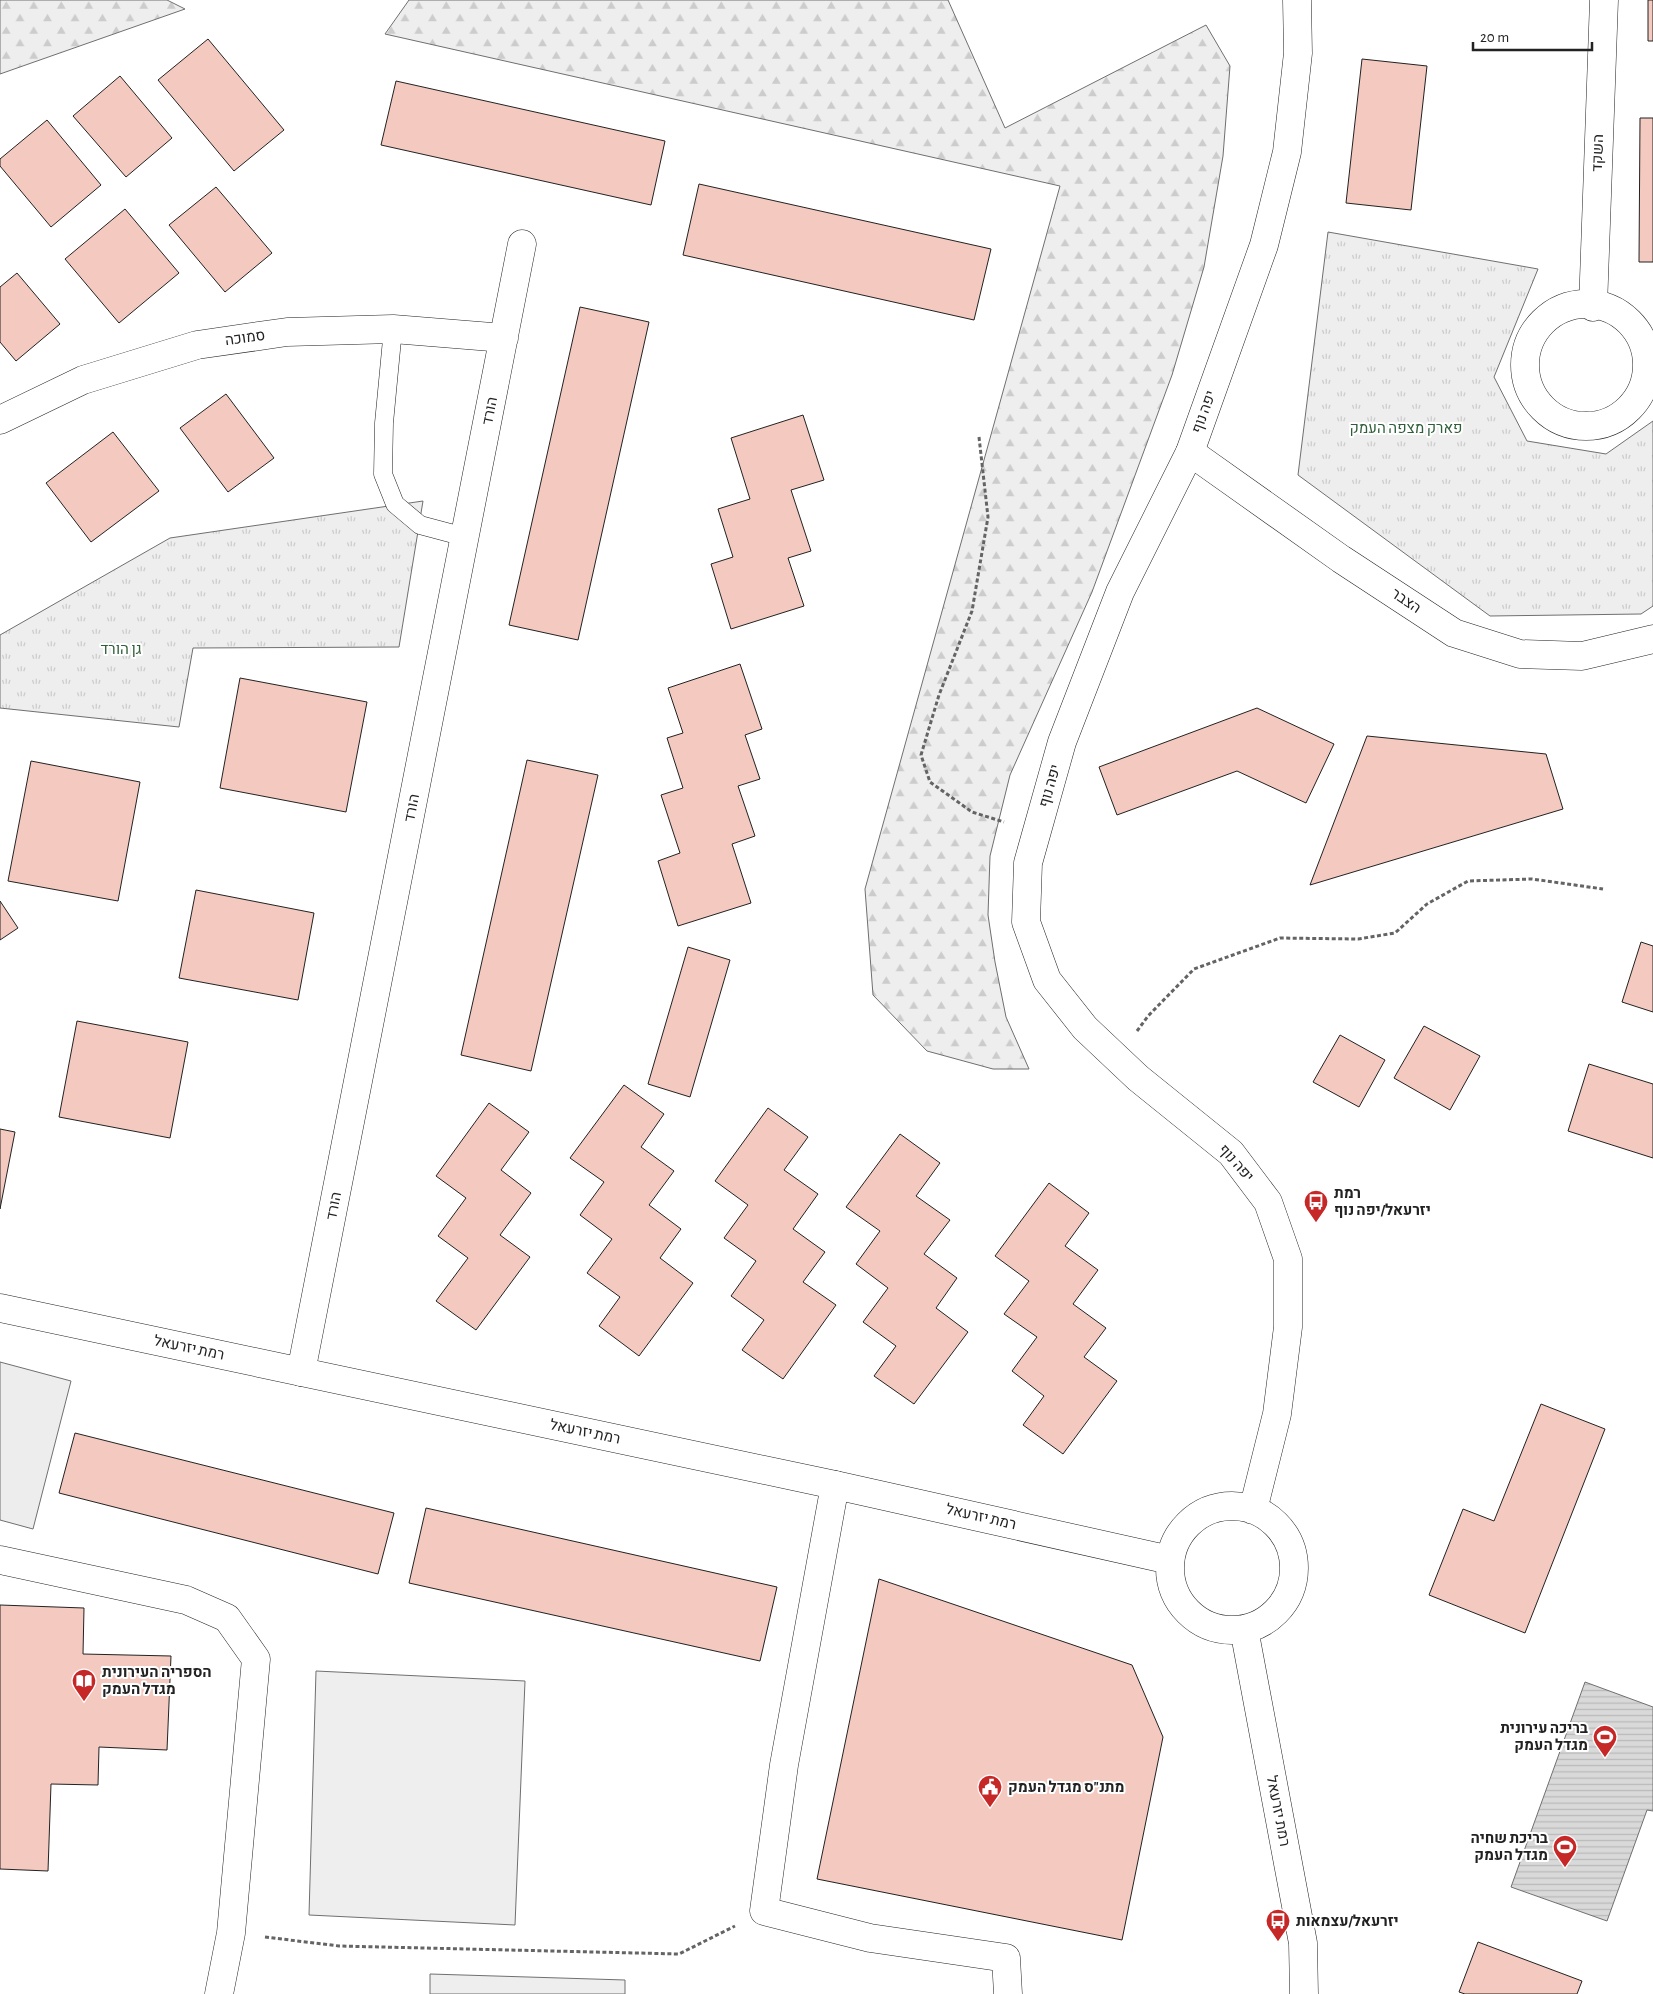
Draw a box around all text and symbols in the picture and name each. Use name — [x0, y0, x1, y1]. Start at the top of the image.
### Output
scale bar — [1473, 20, 1592, 52]
text: 20 m — [1480, 30, 1509, 45]
street label: השקד — [1590, 134, 1606, 172]
street label: סמוכה — [224, 328, 266, 348]
street label: יפה נוף — [1189, 389, 1219, 435]
street label: הורד — [480, 396, 500, 426]
park label: פארק מצפה העמק — [1350, 421, 1462, 436]
street label: הצבר — [1388, 586, 1424, 616]
park label: גן הורד — [100, 642, 142, 657]
street label: יפה נוף — [1037, 763, 1063, 809]
street label: הורד — [402, 793, 422, 823]
street label: יפה נוף — [1216, 1142, 1256, 1184]
place label: רמת יזרעאל/יפה נוף — [1334, 1186, 1431, 1218]
bus stop icon: רמת יזרעאל/יפה נוף — [1303, 1189, 1329, 1223]
street label: הורד — [324, 1191, 344, 1221]
street label: רמת יזרעאל — [152, 1333, 226, 1363]
street label: רמת יזרעאל — [548, 1417, 622, 1447]
street label: רמת יזרעאל — [944, 1502, 1018, 1532]
place label: הספריה העירונית מגדל העמק — [102, 1665, 212, 1697]
library icon: הספריה העירונית מגדל העמק — [71, 1668, 97, 1702]
place label: בריכה עירונית מגדל העמק — [1500, 1721, 1588, 1753]
sports icon: בריכה עירונית מגדל העמק — [1592, 1724, 1618, 1758]
public building icon: מתנ"ס מגדל העמק — [977, 1774, 1003, 1808]
street label: רמת יזרעאל — [1264, 1774, 1292, 1848]
place label: מתנ"ס מגדל העמק — [1008, 1780, 1124, 1795]
place label: בריכת שחיה מגדל העמק — [1470, 1831, 1548, 1863]
sports icon: בריכת שחיה מגדל העמק — [1552, 1834, 1578, 1868]
bus stop icon: יזרעאל/עצמאות — [1265, 1908, 1291, 1942]
place label: יזרעאל/עצמאות — [1296, 1914, 1399, 1929]

